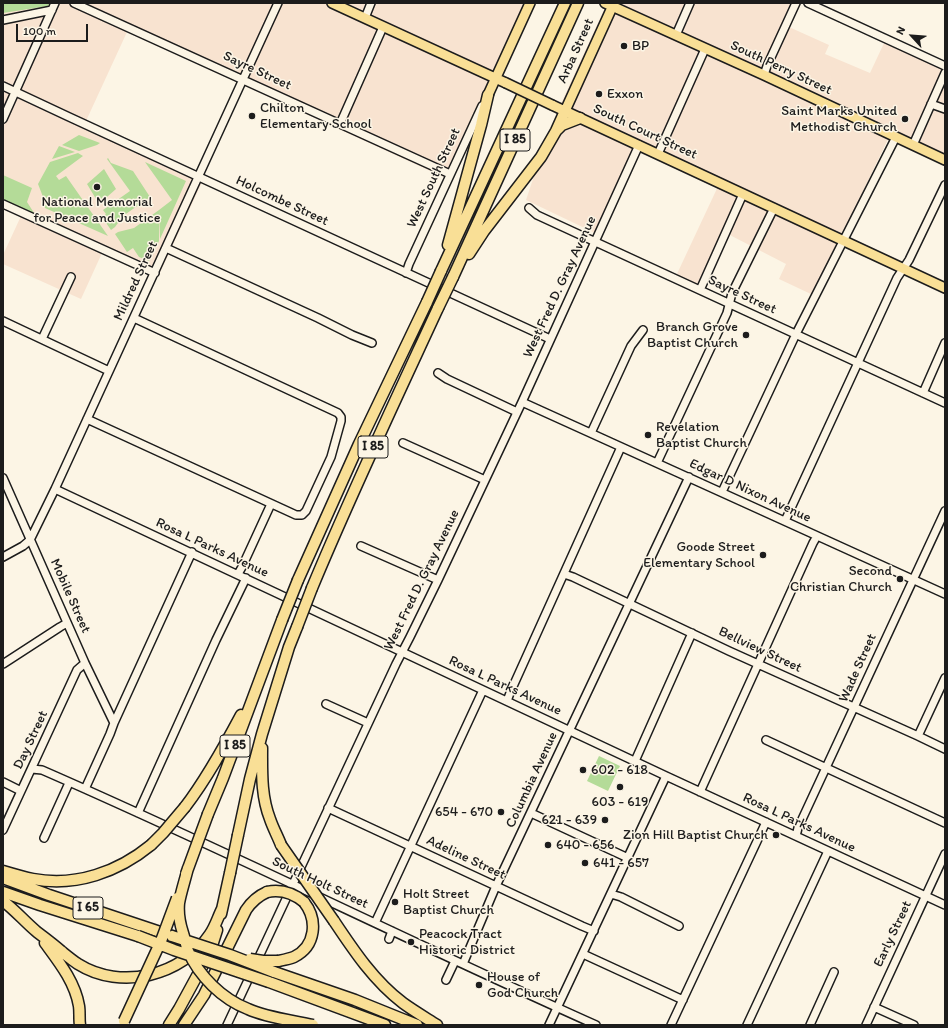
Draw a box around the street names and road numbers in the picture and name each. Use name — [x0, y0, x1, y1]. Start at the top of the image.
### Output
street label: Arba Street — [554, 16, 598, 86]
street label: South Perry Street — [728, 37, 834, 99]
street label: Sayre Street — [220, 48, 294, 94]
street label: South Court Street — [590, 101, 700, 163]
street label: West South Street — [404, 125, 464, 231]
road number: I 85 — [500, 129, 530, 151]
street label: Holcombe Street — [233, 172, 331, 230]
street label: West Fred D. Gray Avenue — [520, 213, 600, 361]
street label: Mildred Street — [110, 238, 162, 324]
street label: Sayre Street — [705, 272, 779, 318]
road number: I 85 — [358, 436, 388, 458]
street label: Edgar D Nixon Avenue — [686, 455, 814, 527]
street label: West Fred D. Gray Avenue — [381, 507, 463, 653]
street label: Rosa L Parks Avenue — [153, 514, 271, 582]
street label: Mobile Street — [46, 556, 94, 636]
street label: Bellview Street — [716, 623, 804, 677]
street label: Wade Street — [835, 631, 881, 705]
street label: Rosa L Parks Avenue — [446, 652, 564, 720]
street label: Day Street — [10, 708, 52, 772]
street label: Columbia Avenue — [502, 729, 562, 831]
road number: I 85 — [220, 735, 250, 757]
street label: Rosa L Parks Avenue — [740, 789, 858, 857]
street label: Adeline Street — [424, 832, 508, 884]
street label: South Holt Street — [269, 853, 371, 913]
road number: I 65 — [73, 897, 103, 919]
street label: Early Street — [870, 898, 916, 970]

